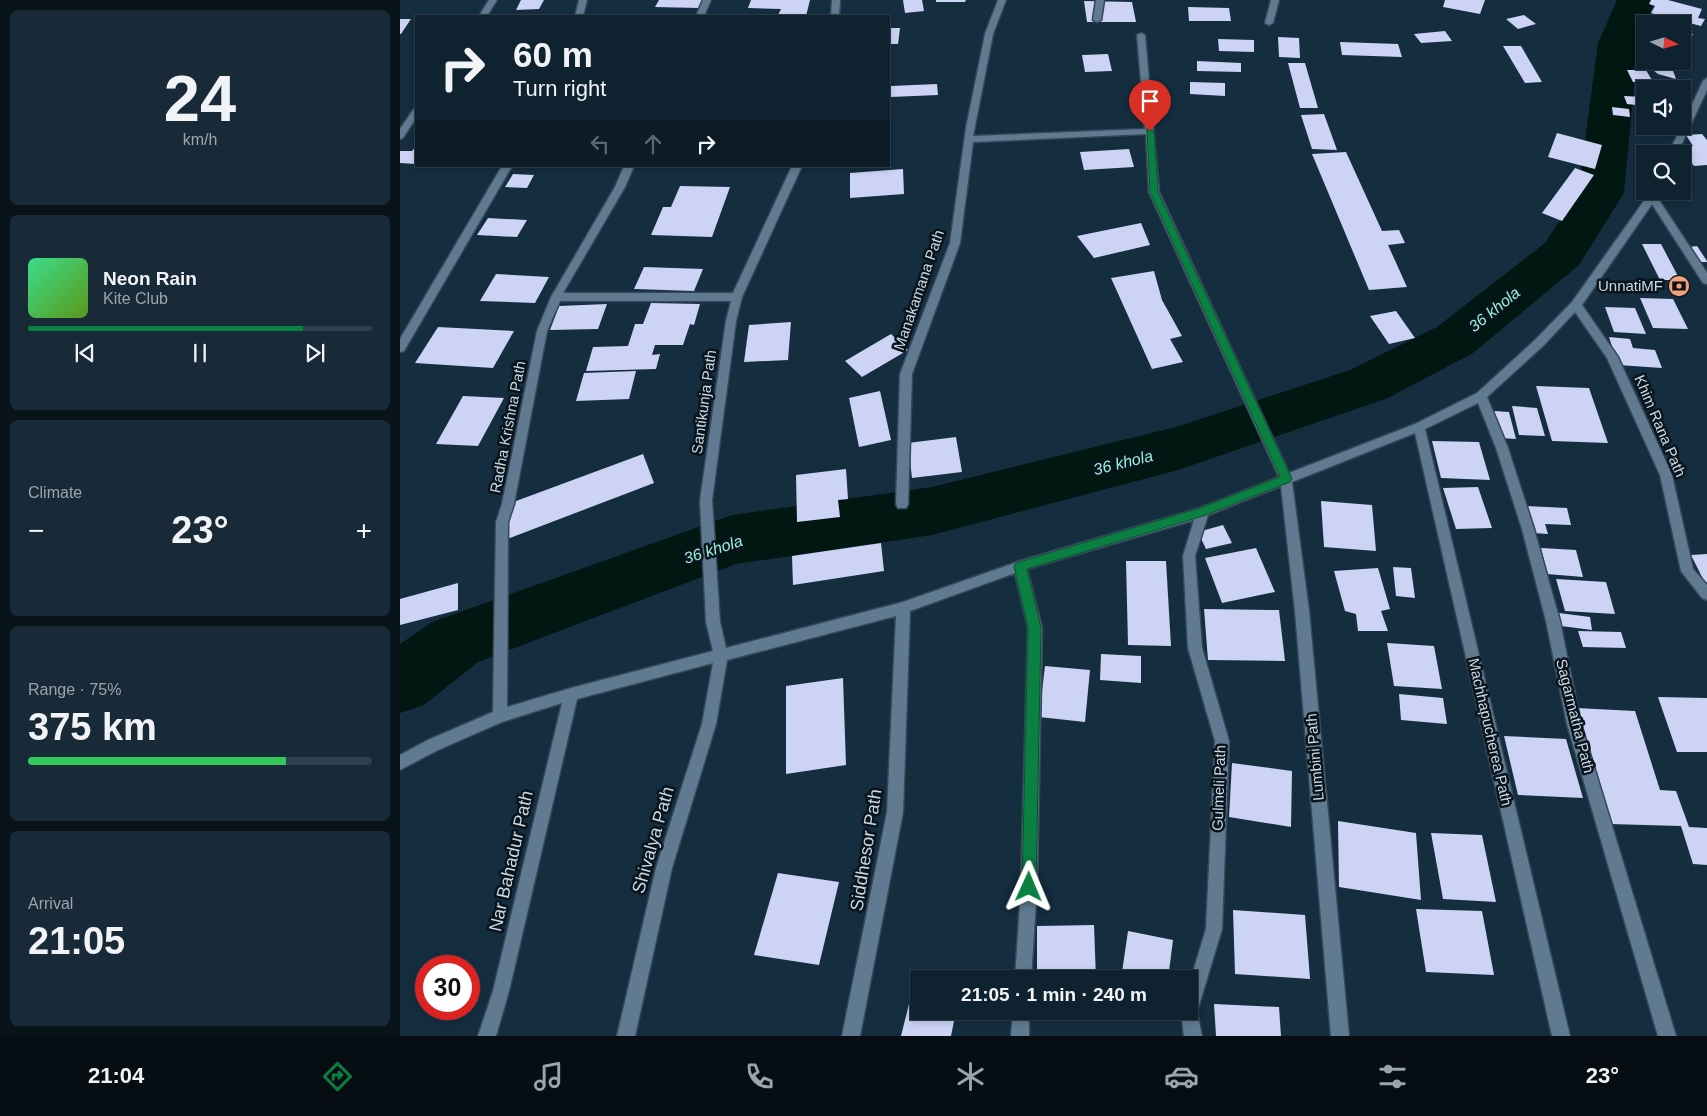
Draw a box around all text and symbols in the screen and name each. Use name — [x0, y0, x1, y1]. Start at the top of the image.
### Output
north arrow — [1636, 15, 1691, 70]
map controls — [1636, 15, 1691, 200]
icon: right — [430, 35, 495, 100]
text: 60 m — [513, 35, 593, 74]
text: 24 — [164, 62, 236, 135]
text: Turn right — [513, 76, 606, 101]
pin — [1129, 80, 1171, 131]
button: sound — [1636, 80, 1691, 135]
icon: arrive — [1136, 87, 1164, 115]
icon: left — [586, 130, 614, 158]
icon: ahead — [639, 130, 667, 158]
icon: right — [692, 130, 720, 158]
text: km/h — [183, 131, 217, 148]
button: search — [1636, 145, 1691, 200]
street label: Manakamana Path — [890, 228, 947, 352]
text: Neon Rain — [103, 268, 197, 289]
bank icon: UnnatiMF — [1667, 274, 1691, 298]
place label: UnnatiMF — [1598, 277, 1663, 294]
water label: 36 khola — [1465, 284, 1523, 335]
text: Kite Club — [103, 290, 168, 307]
icon: previous — [71, 339, 99, 367]
icon: pause — [186, 339, 214, 367]
icon: next — [301, 339, 329, 367]
street label: Santikunja Path — [688, 349, 719, 455]
street label: Radha Krishna Path — [486, 359, 529, 494]
street label: Khim Rana Path — [1631, 372, 1690, 479]
water label: 36 khola — [1092, 447, 1155, 478]
text: Climate — [28, 484, 82, 501]
text: 23° — [171, 509, 229, 551]
text: − — [28, 515, 44, 546]
text: + — [356, 515, 372, 546]
water label: 36 khola — [682, 532, 745, 567]
street label: Machhapucherea Path — [1465, 656, 1516, 807]
street label: Sagarmatha Path — [1553, 657, 1598, 775]
text: Range · 75% — [28, 681, 121, 698]
text: 375 km — [28, 706, 157, 748]
street label: Lumbini Path — [1302, 713, 1327, 801]
street label: Gulmeli Path — [1209, 745, 1228, 831]
street label: Shivalya Path — [628, 784, 678, 896]
street label: Siddhesor Path — [846, 788, 886, 912]
street label: Nar Bahadur Path — [485, 789, 537, 933]
position arrow — [1002, 860, 1054, 912]
text: Arrival — [28, 895, 73, 912]
text: 21:05 — [28, 920, 125, 962]
speed limit sign: 30 — [415, 955, 480, 1020]
text: 21:05 · 1 min · 240 m — [961, 984, 1147, 1005]
icon: directions — [320, 1059, 355, 1094]
icon: music — [531, 1059, 566, 1094]
icon: phone — [742, 1059, 777, 1094]
icon: climate — [953, 1059, 988, 1094]
icon: car — [1164, 1059, 1199, 1094]
icon: filters — [1375, 1059, 1410, 1094]
text: 21:04 — [88, 1063, 144, 1088]
text: 23° — [1586, 1063, 1619, 1088]

